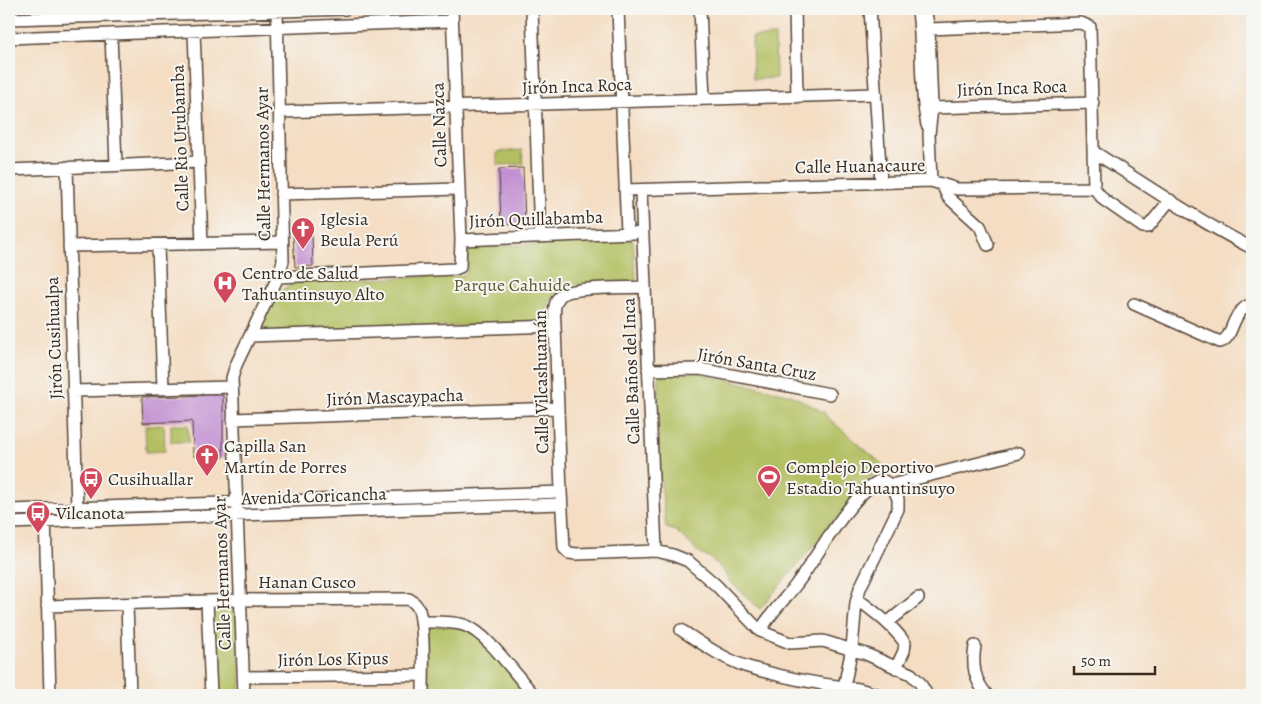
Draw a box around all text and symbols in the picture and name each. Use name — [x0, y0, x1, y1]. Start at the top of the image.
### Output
street label: Calle Rio Urubamba — [165, 63, 195, 212]
street label: Jirón Inca Roca — [521, 72, 633, 100]
street label: Jirón Inca Roca — [956, 74, 1068, 102]
street label: Calle Nazca — [426, 81, 452, 168]
street label: Calle Hermanos Ayar — [250, 86, 276, 241]
street label: Calle Huanacaure — [795, 153, 925, 179]
street label: Jirón Quillabamba — [468, 205, 604, 233]
place label: Iglesia Beula Perú — [320, 207, 399, 252]
church icon: Iglesia Beula Perú — [290, 216, 316, 250]
place label: Centro de Salud Tahuantinsuyo Alto — [242, 261, 385, 306]
hospital icon: Centro de Salud Tahuantinsuyo Alto — [212, 270, 238, 304]
park label: Parque Cahuide — [453, 273, 571, 297]
street label: Jirón Cusihualpa — [40, 275, 68, 400]
street label: Calle Baños del Inca — [616, 297, 646, 445]
street label: Calle Vilcashuamán — [528, 310, 554, 454]
street label: Jirón Santa Cruz — [695, 342, 819, 386]
street label: Jirón Mascaypacha — [326, 383, 465, 411]
place label: Capilla San Martín de Porres — [224, 434, 347, 479]
church icon: Capilla San Martín de Porres — [194, 443, 220, 477]
place label: Complejo Deportivo Estadio Tahuantinsuyo — [786, 455, 955, 500]
sports icon: Complejo Deportivo Estadio Tahuantinsuyo — [756, 464, 782, 498]
bus stop icon: Cusihuallar — [78, 466, 104, 500]
place label: Cusihuallar — [108, 467, 193, 491]
street label: Avenida Coricancha — [240, 481, 388, 511]
street label: Calle Hermanos Ayar — [207, 495, 237, 651]
bus stop icon: Vilcanota — [25, 500, 51, 534]
place label: Vilcanota — [55, 501, 125, 525]
street label: Hanan Cusco — [258, 570, 356, 594]
scale bar — [1074, 644, 1155, 676]
street label: Jirón Los Kipus — [277, 646, 389, 672]
text: 50 m — [1081, 651, 1111, 671]

